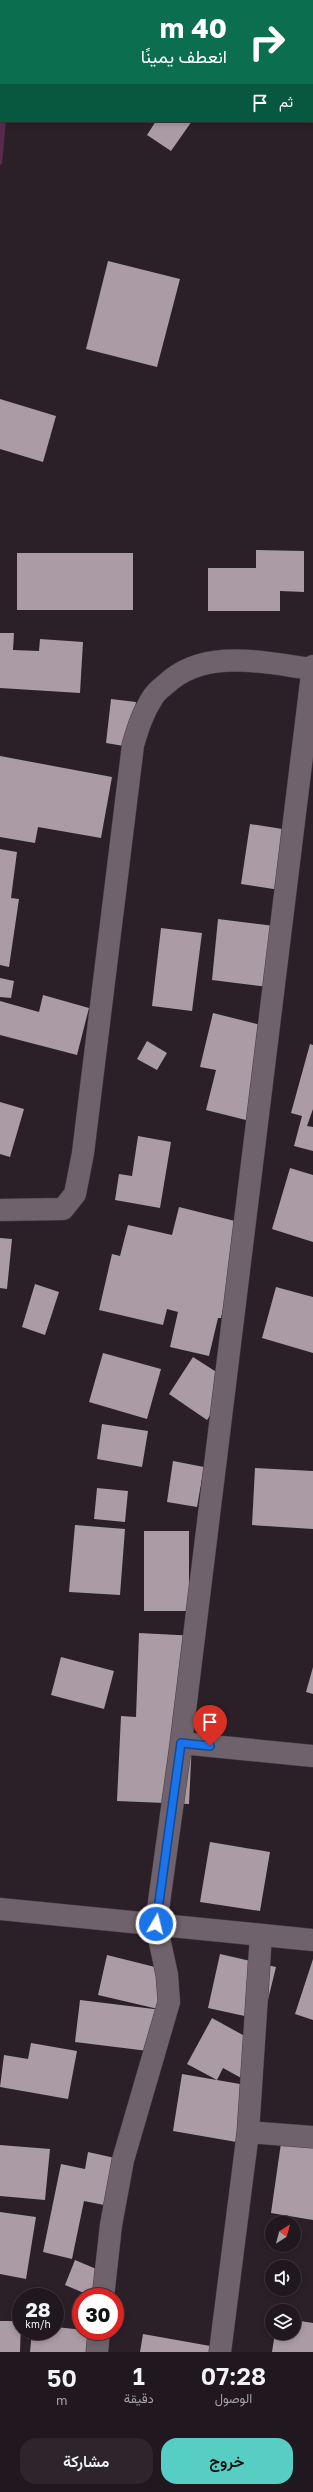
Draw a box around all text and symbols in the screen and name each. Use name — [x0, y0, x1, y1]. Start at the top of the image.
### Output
text: 40 m — [160, 11, 227, 44]
icon: right — [241, 16, 293, 68]
text: انعطف يمينًا — [141, 45, 227, 67]
icon: arrive — [249, 92, 271, 114]
text: ثم — [279, 92, 293, 110]
pin — [193, 1705, 227, 1746]
icon: arrive — [199, 1711, 221, 1733]
position arrow — [135, 1903, 177, 1945]
north arrow — [265, 2216, 301, 2252]
map controls — [265, 2216, 301, 2340]
button: sound — [265, 2260, 301, 2296]
speed limit sign: 30 — [72, 2288, 124, 2340]
text: 28 — [25, 2297, 50, 2321]
button: layers — [265, 2304, 301, 2340]
text: km/h — [25, 2318, 51, 2330]
text: 1 — [133, 2361, 145, 2390]
text: 07:28 — [201, 2361, 266, 2390]
text: 50 — [47, 2363, 77, 2392]
text: دقيقة — [124, 2390, 154, 2406]
text: الوصول — [215, 2390, 252, 2406]
text: m — [56, 2392, 68, 2408]
button: مشاركة — [20, 2438, 153, 2484]
button: خروج — [161, 2438, 293, 2484]

